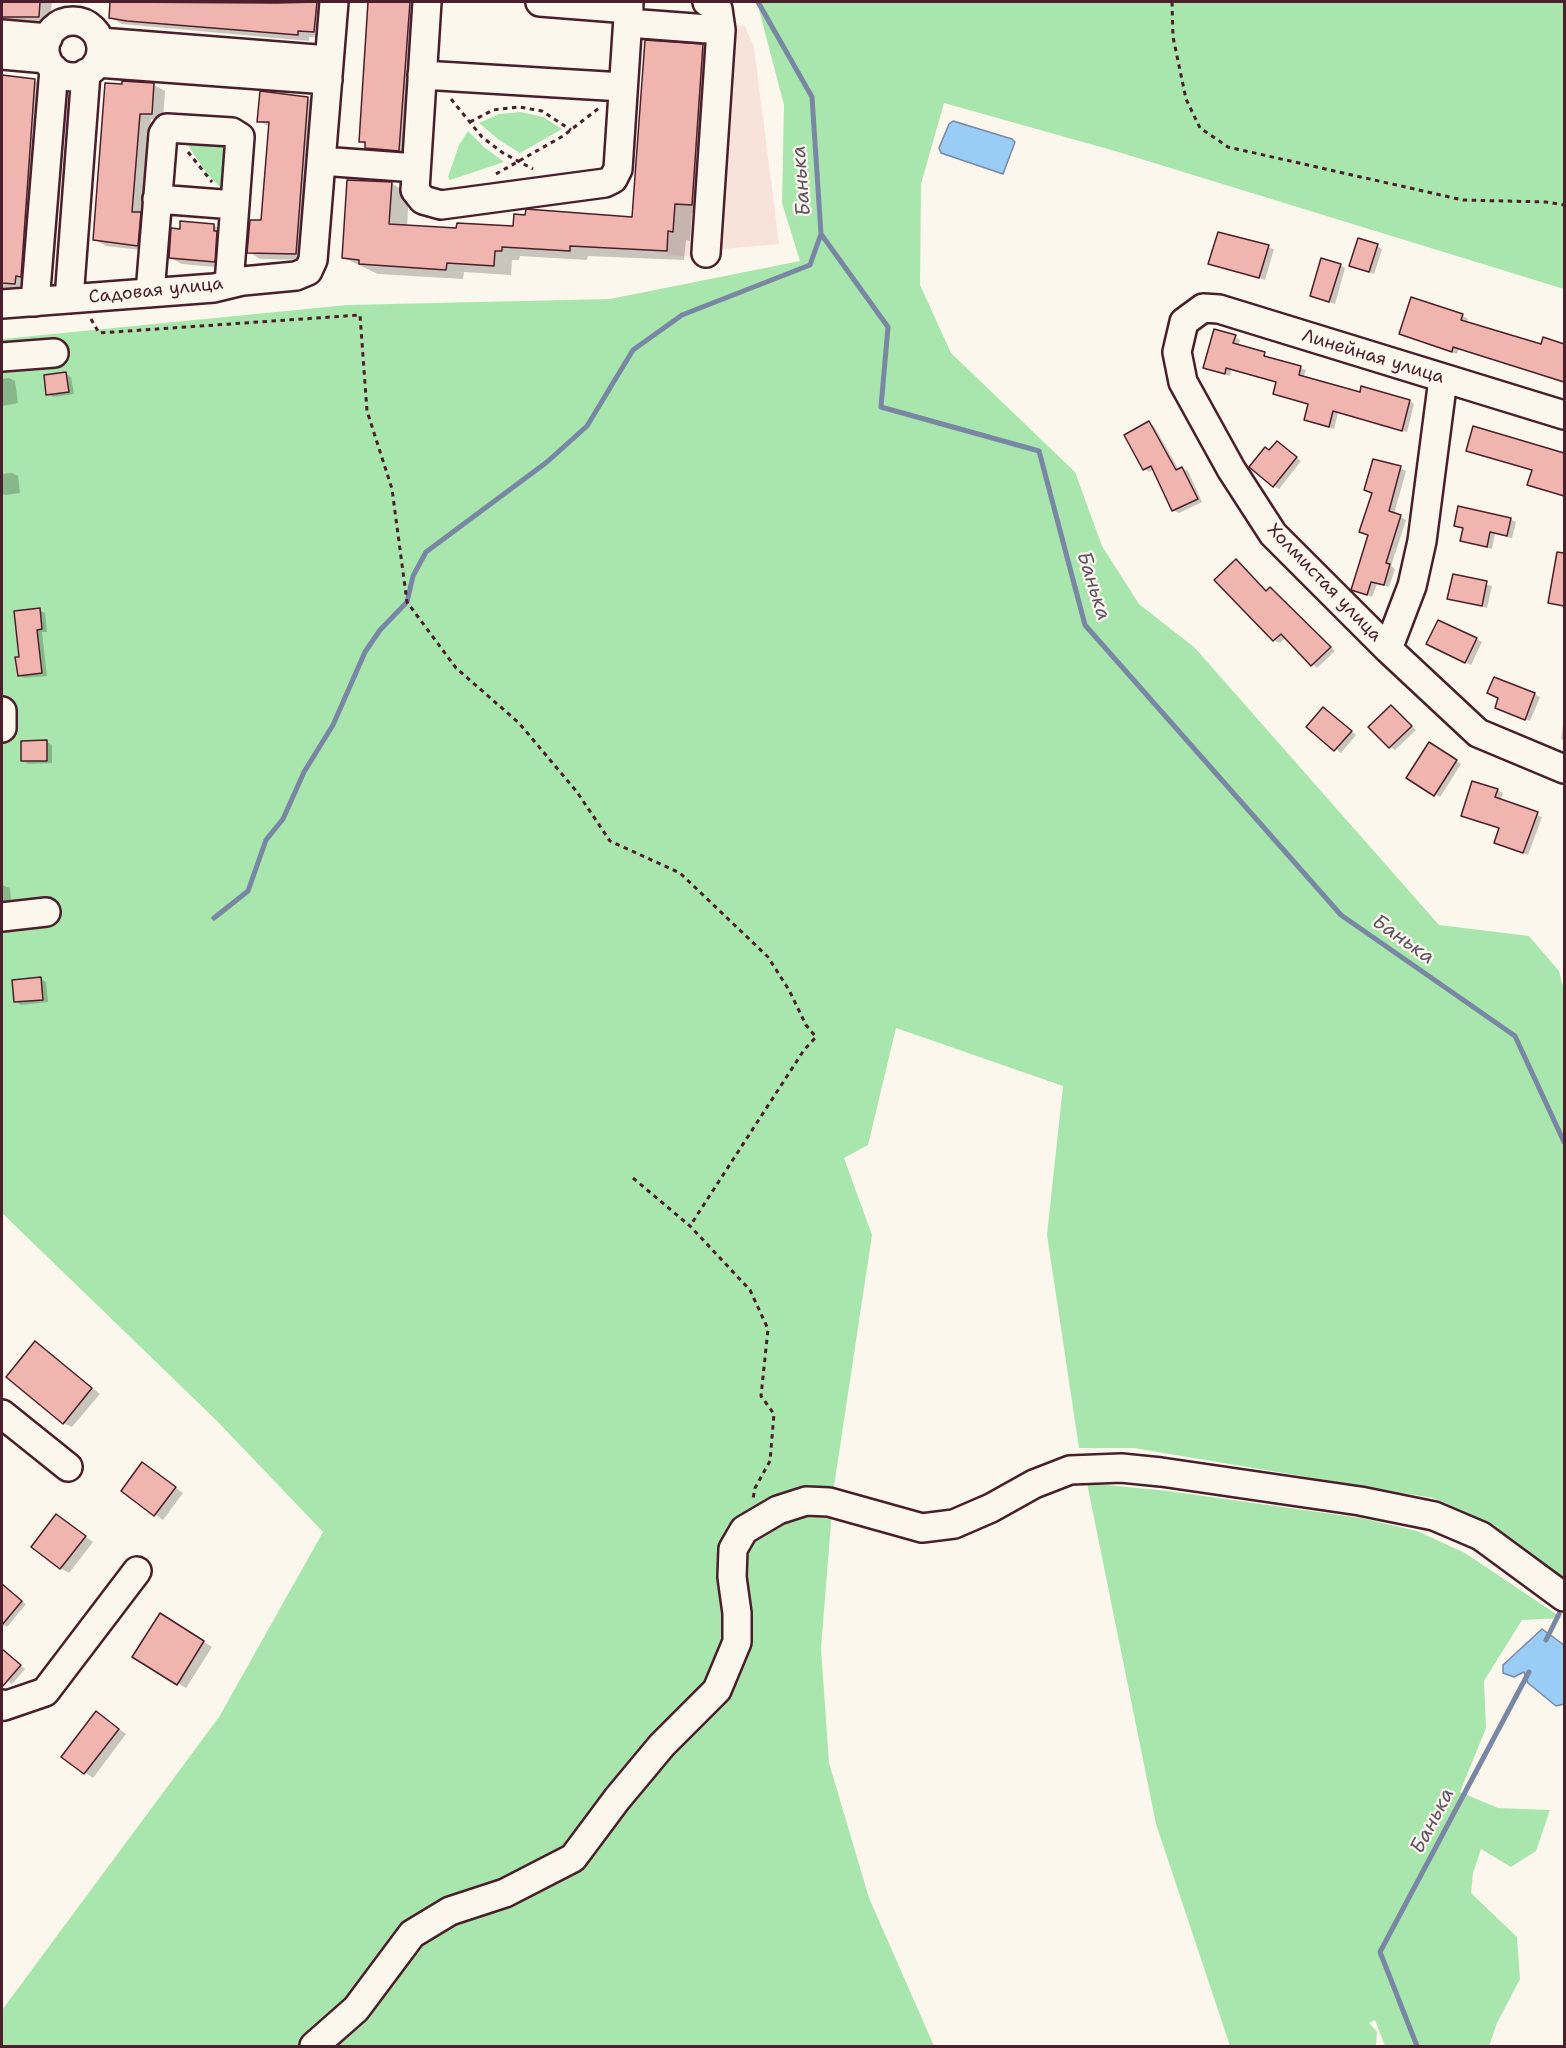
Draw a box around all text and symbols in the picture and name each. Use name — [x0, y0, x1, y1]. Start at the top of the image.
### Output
water label: Банька — [788, 145, 816, 217]
street label: Садовая улица — [88, 273, 224, 309]
street label: Линейная улица — [1299, 325, 1447, 389]
street label: Холмистая улица — [1262, 519, 1386, 647]
water label: Банька — [1071, 549, 1115, 623]
water label: Банька — [1367, 910, 1439, 970]
water label: Банька — [1406, 1784, 1460, 1858]

